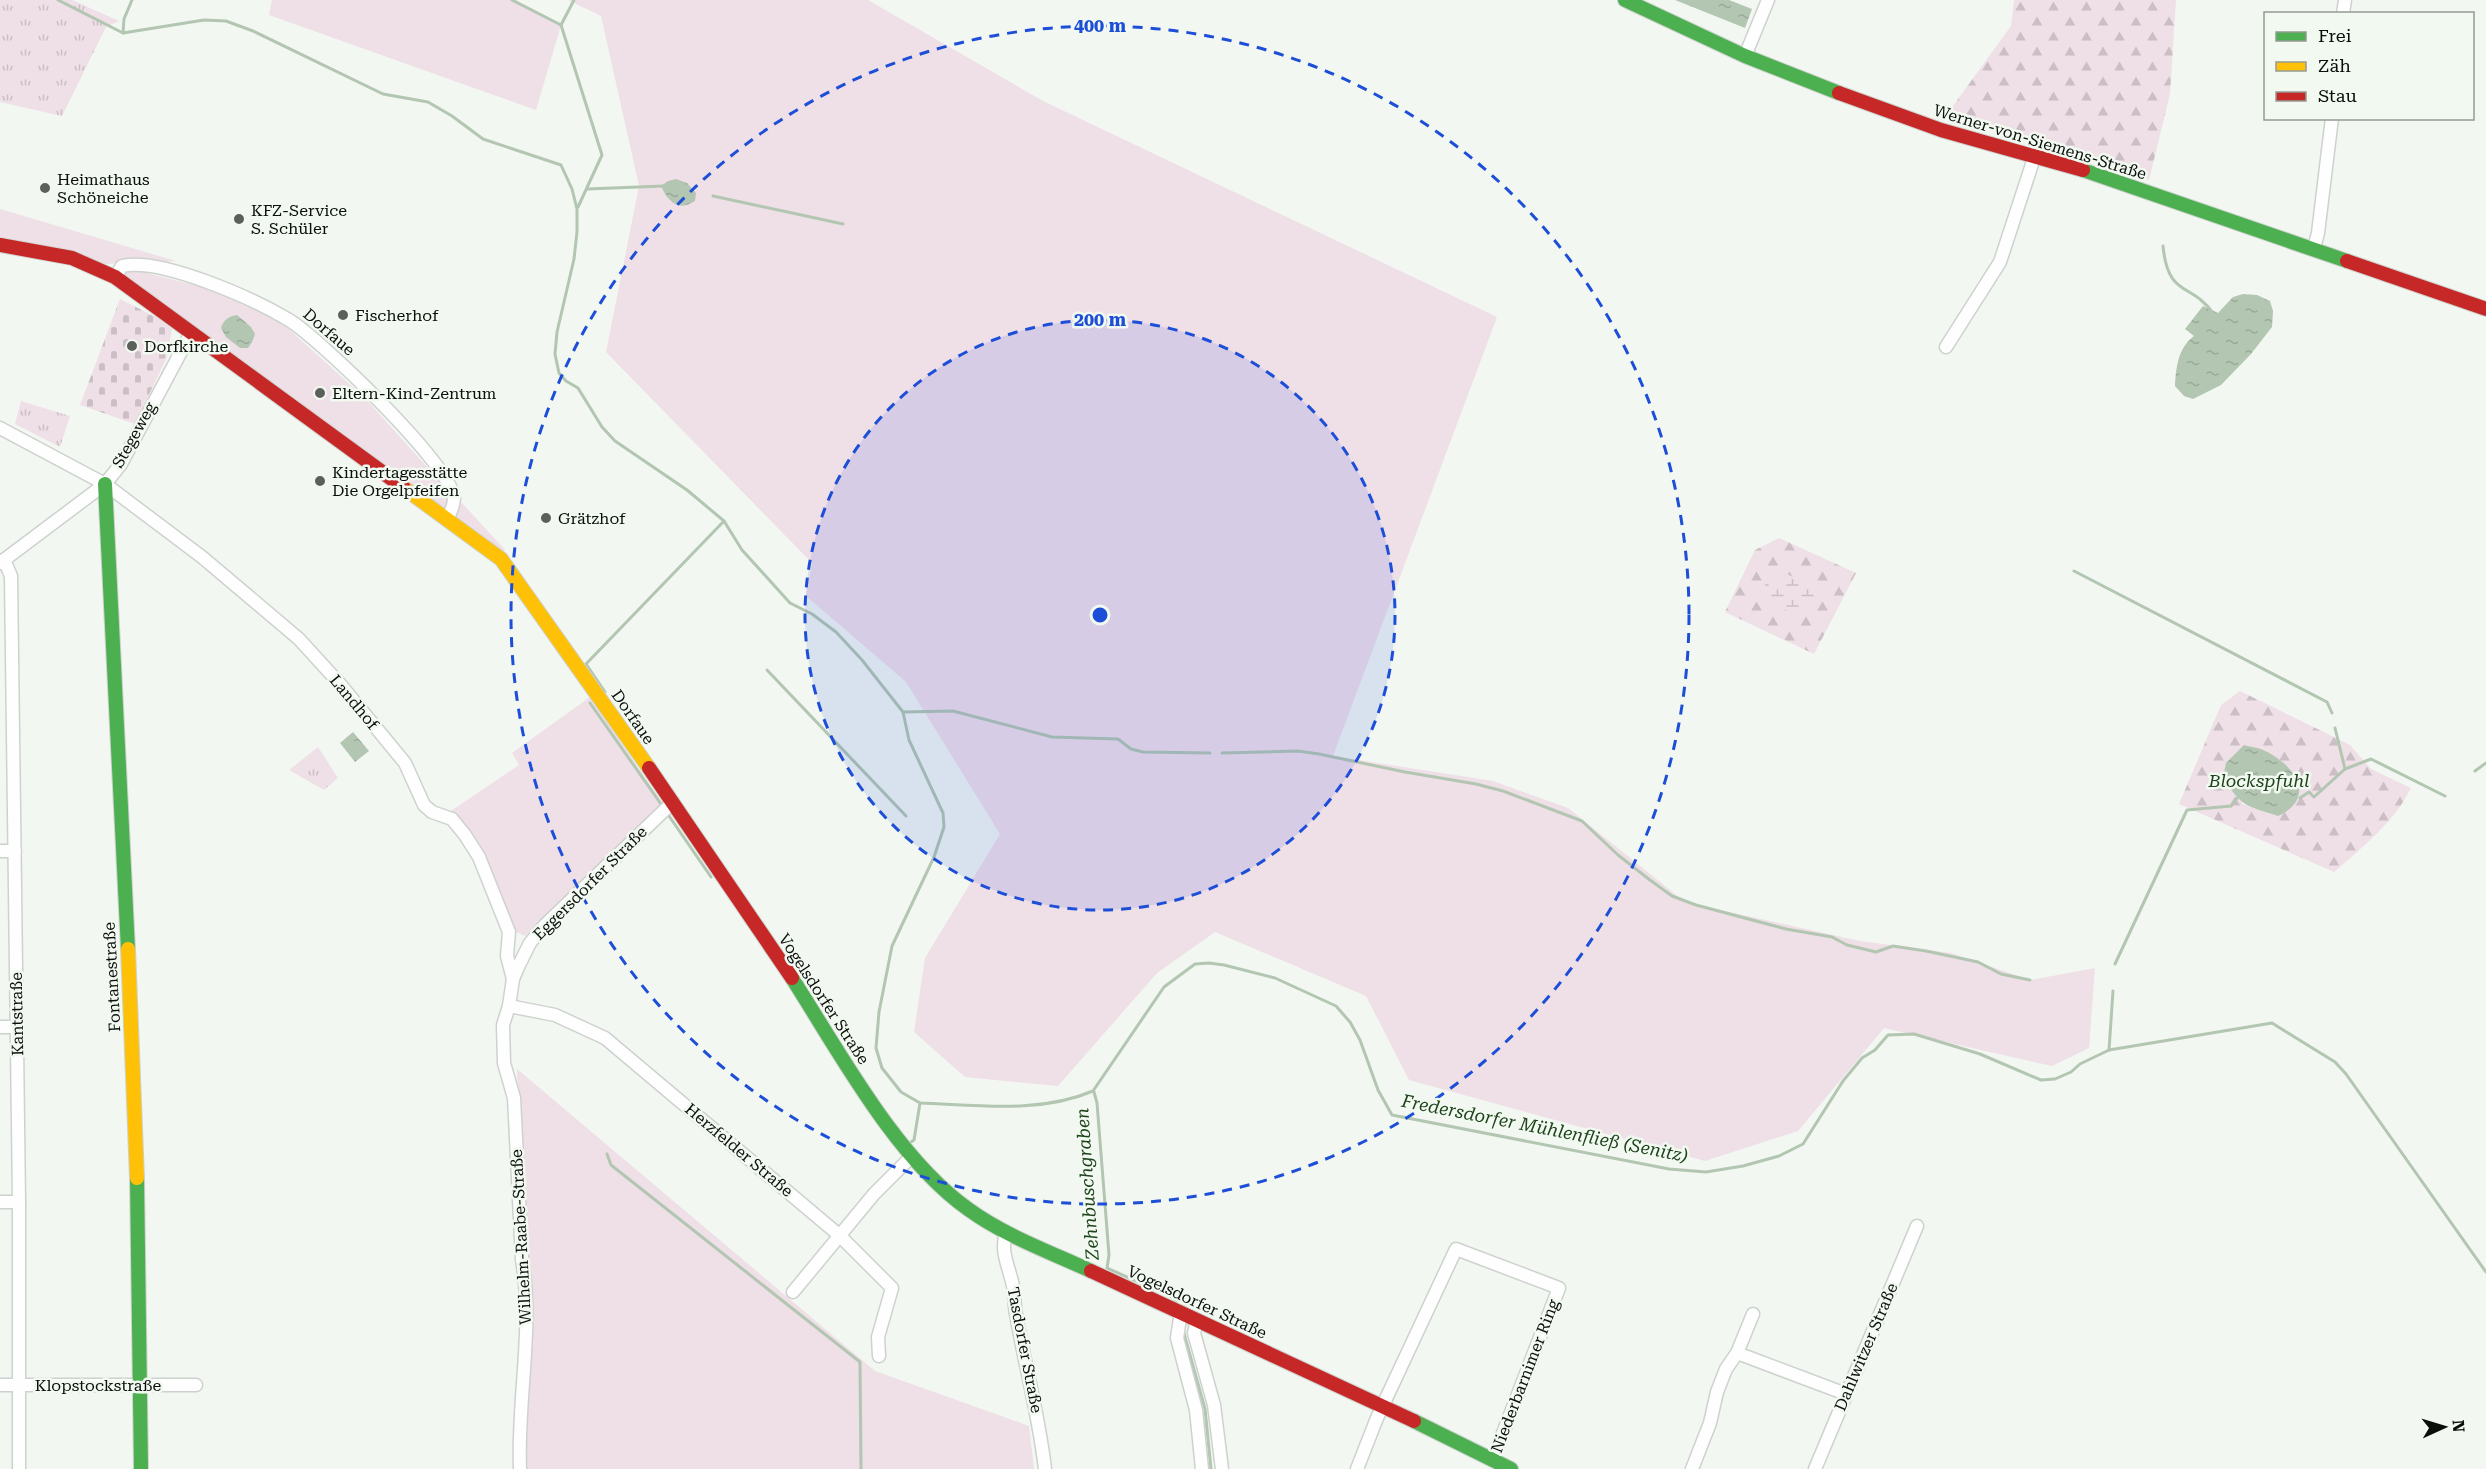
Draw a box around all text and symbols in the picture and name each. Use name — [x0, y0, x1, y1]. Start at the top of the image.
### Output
legend — [2264, 12, 2474, 120]
text: 400 m — [1074, 15, 1127, 36]
text: Frei — [2318, 25, 2352, 46]
text: Zäh — [2318, 55, 2351, 76]
text: Stau — [2318, 85, 2357, 106]
street label: Werner-von-Siemens-Straße — [1931, 101, 2149, 184]
place label: Heimathaus Schöneiche — [57, 170, 150, 207]
marker: Heimathaus Schöneiche — [38, 181, 52, 195]
place label: KFZ-Service S. Schüler — [251, 201, 347, 238]
marker: KFZ-Service S. Schüler — [232, 212, 246, 226]
street label: Dorfaue — [299, 304, 359, 360]
place label: Fischerhof — [355, 306, 439, 325]
marker: Fischerhof — [336, 308, 350, 322]
text: 200 m — [1074, 309, 1127, 330]
place label: Dorfkirche — [144, 337, 228, 356]
marker: Dorfkirche — [125, 339, 139, 353]
place label: Eltern-Kind-Zentrum — [332, 384, 497, 403]
marker: Eltern-Kind-Zentrum — [313, 386, 327, 400]
street label: Stegeweg — [108, 398, 160, 471]
place label: Kindertagesstätte Die Orgelpfeifen — [332, 463, 467, 500]
marker: Kindertagesstätte Die Orgelpfeifen — [313, 474, 327, 488]
place label: Grätzhof — [558, 509, 626, 528]
marker: Grätzhof — [539, 511, 553, 525]
centre of rings — [1090, 605, 1110, 625]
street label: Landhof — [326, 671, 383, 734]
street label: Dorfaue — [607, 686, 659, 748]
water label: Blockspfuhl — [2208, 770, 2309, 791]
street label: Eggersdorfer Straße — [529, 822, 651, 944]
street label: Fontanestraße — [100, 921, 124, 1032]
street label: Vogelsdorfer Straße — [775, 930, 873, 1068]
street label: Kantstraße — [7, 972, 27, 1056]
water label: Fredersdorfer Mühlenfließ (Senitz) — [1399, 1090, 1690, 1166]
street label: Herzfelder Straße — [681, 1099, 797, 1201]
water label: Zehnbuschgraben — [1071, 1107, 1103, 1262]
street label: Wilhelm-Raabe-Straße — [507, 1148, 535, 1325]
street label: Vogelsdorfer Straße — [1124, 1261, 1270, 1343]
street label: Dahlwitzer Straße — [1830, 1280, 1902, 1414]
street label: Tasdorfer Straße — [1003, 1285, 1047, 1415]
street label: Niederbarnimer Ring — [1487, 1296, 1563, 1455]
street label: Klopstockstraße — [35, 1376, 161, 1395]
north arrow — [2414, 1397, 2474, 1457]
text: N — [2449, 1419, 2468, 1433]

